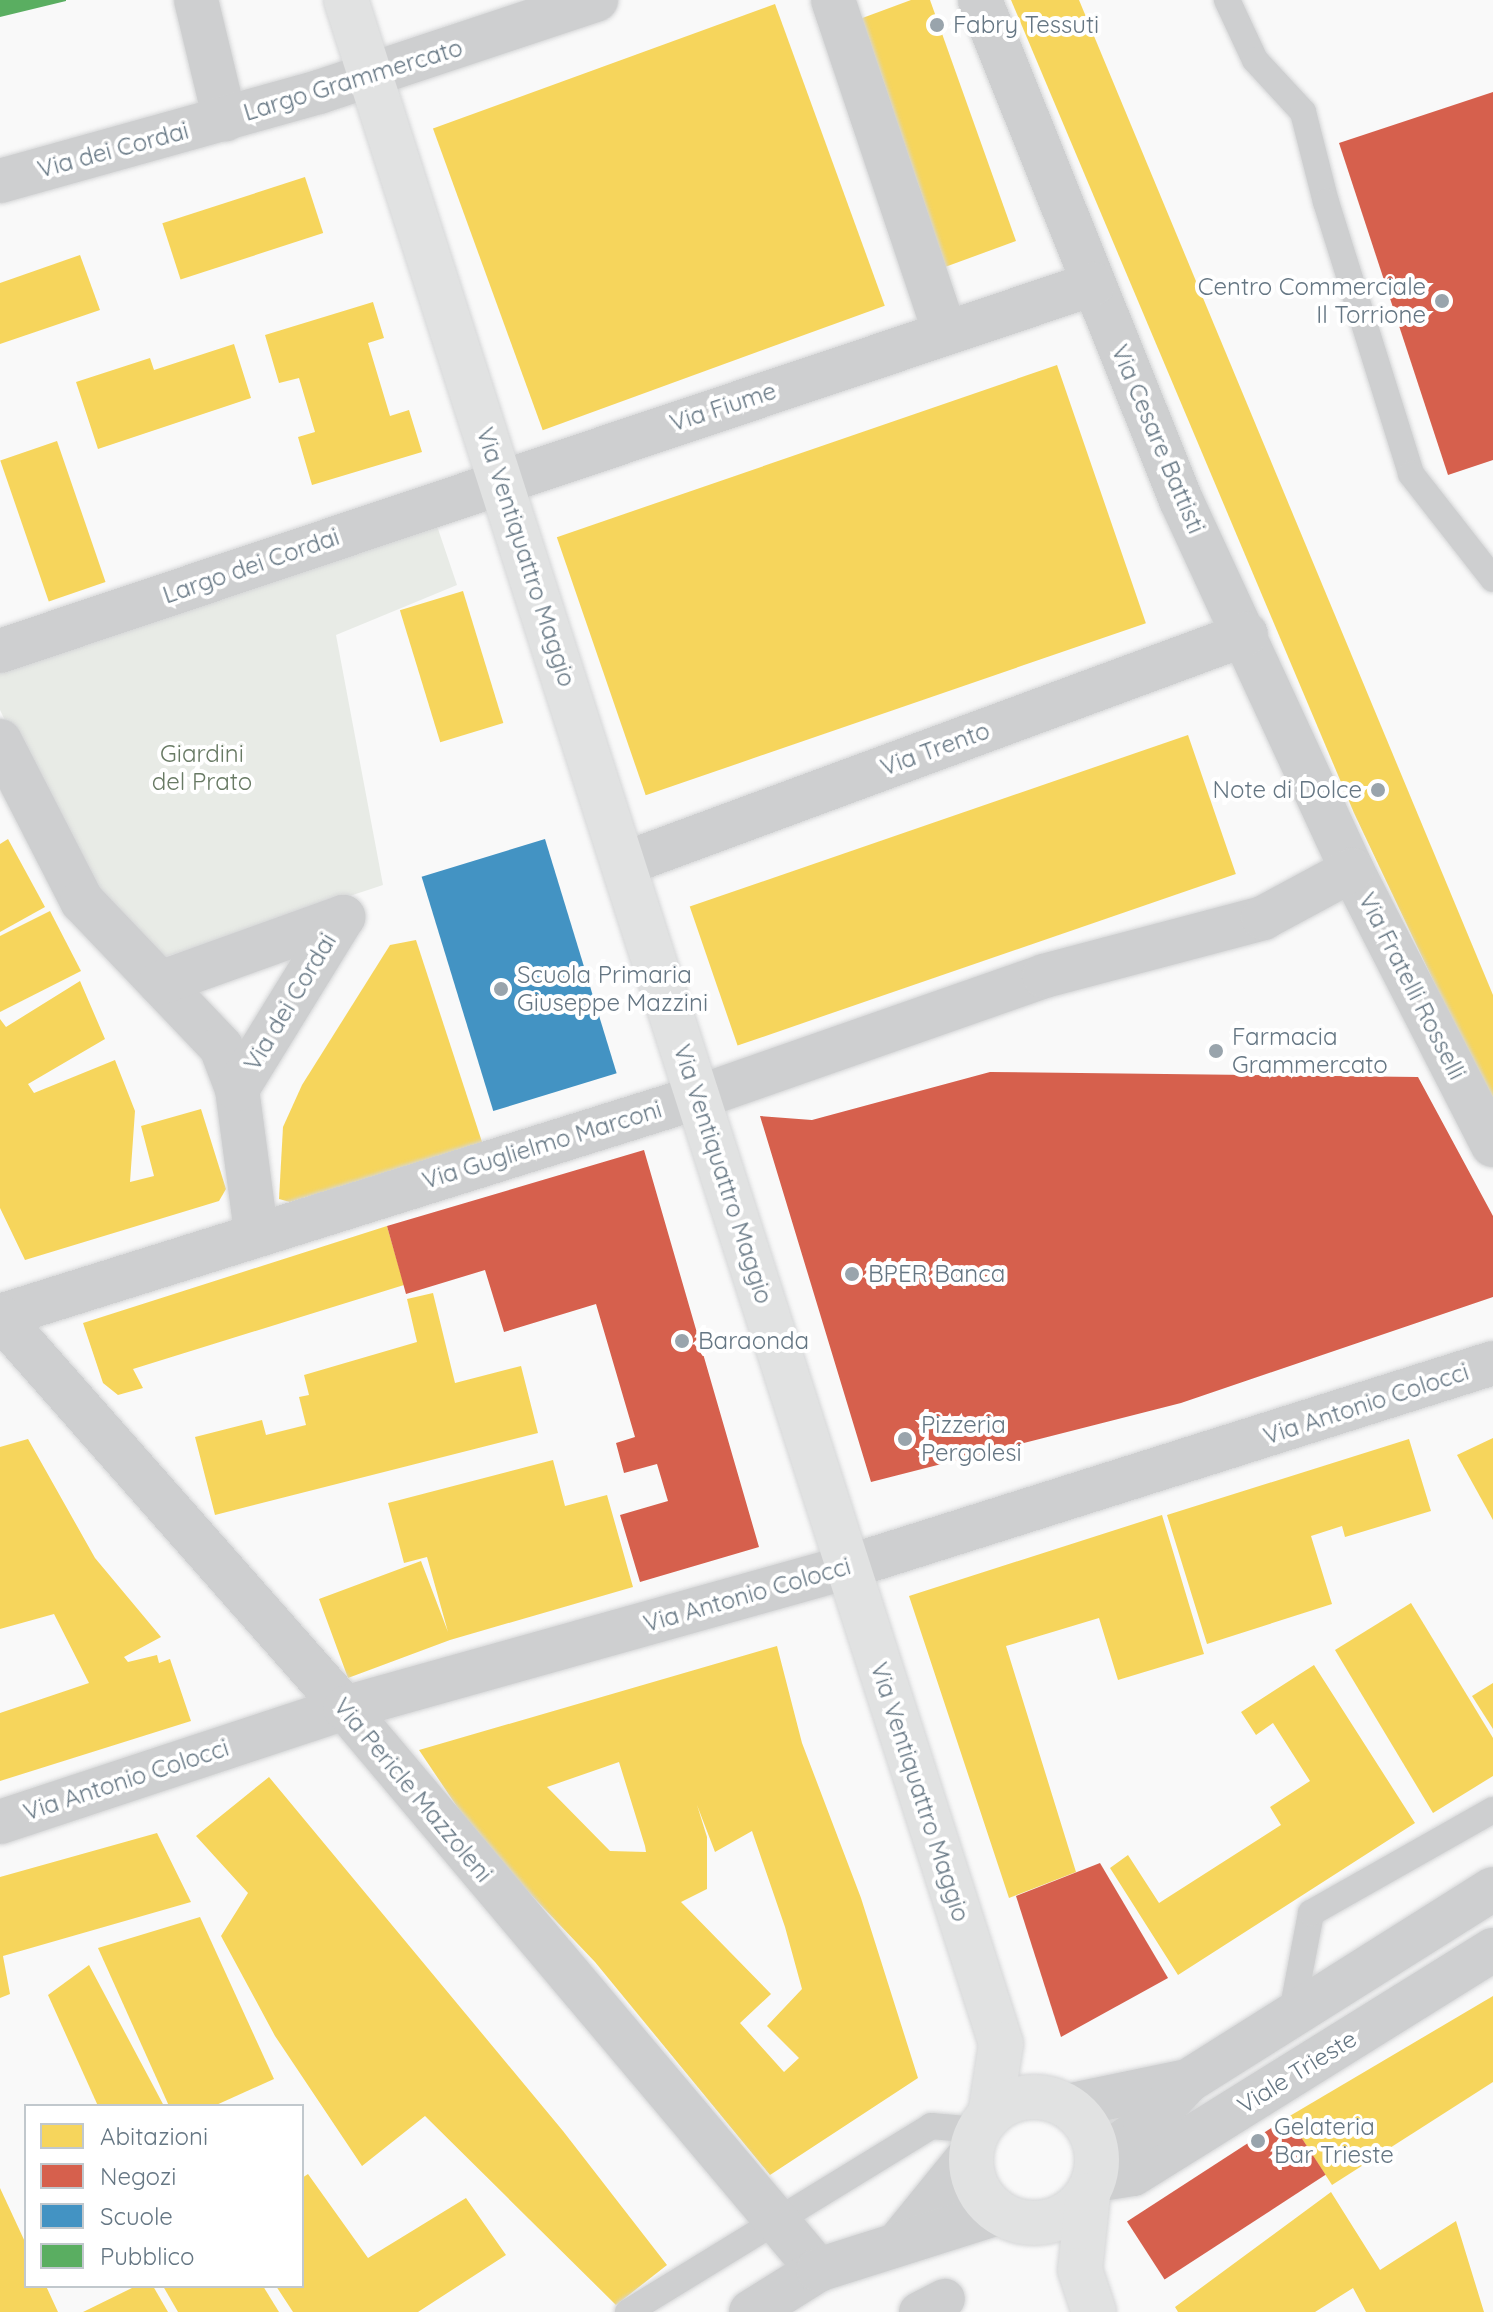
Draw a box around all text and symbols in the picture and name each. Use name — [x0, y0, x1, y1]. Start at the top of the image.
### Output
place label: Fabry Tessuti — [953, 11, 1099, 39]
marker: Fabry Tessuti — [928, 16, 946, 34]
street label: Largo Grammercato — [240, 33, 466, 127]
street label: Via dei Cordai — [34, 116, 192, 184]
place label: Centro Commerciale Il Torrione — [1198, 273, 1426, 329]
marker: Centro Commerciale Il Torrione — [1433, 292, 1451, 310]
street label: Via Cesare Battisti — [1105, 340, 1211, 538]
street label: Via Fiume — [666, 376, 780, 438]
street label: Via Ventiquattro Maggio — [470, 424, 582, 690]
street label: Largo dei Cordai — [159, 522, 343, 610]
street label: Via Trento — [877, 716, 993, 782]
park label: Giardini del Prato — [152, 740, 252, 796]
place label: Note di Dolce — [1212, 776, 1362, 804]
marker: Note di Dolce — [1369, 781, 1387, 799]
street label: Via Fratelli Rosselli — [1352, 888, 1472, 1084]
street label: Via dei Cordai — [238, 928, 342, 1076]
place label: Scuola Primaria Giuseppe Mazzini — [517, 961, 708, 1017]
marker: Scuola Primaria Giuseppe Mazzini — [492, 980, 510, 998]
place label: Farmacia Grammercato — [1232, 1023, 1388, 1079]
street label: Via Ventiquattro Maggio — [667, 1041, 779, 1307]
marker: Farmacia Grammercato — [1207, 1042, 1225, 1060]
street label: Via Guglielmo Marconi — [419, 1095, 665, 1195]
place label: BPER Banca — [868, 1260, 1005, 1288]
marker: BPER Banca — [843, 1265, 861, 1283]
place label: Baraonda — [698, 1327, 809, 1355]
marker: Baraonda — [673, 1332, 691, 1350]
street label: Via Antonio Colocci — [1260, 1357, 1472, 1451]
place label: Pizzeria Pergolesi — [921, 1411, 1022, 1467]
marker: Pizzeria Pergolesi — [896, 1430, 914, 1448]
street label: Via Antonio Colocci — [640, 1552, 854, 1638]
street label: Via Ventiquattro Maggio — [864, 1659, 976, 1925]
street label: Via Pericle Mazzoleni — [328, 1692, 498, 1888]
street label: Via Antonio Colocci — [20, 1733, 232, 1827]
street label: Viale Trieste — [1232, 2024, 1362, 2120]
legend — [24, 2104, 304, 2288]
place label: Gelateria Bar Trieste — [1274, 2113, 1394, 2169]
text: Abitazioni — [100, 2121, 208, 2151]
marker: Gelateria Bar Trieste — [1249, 2132, 1267, 2150]
text: Negozi — [100, 2161, 176, 2191]
text: Scuole — [100, 2201, 173, 2231]
text: Pubblico — [100, 2241, 195, 2271]

